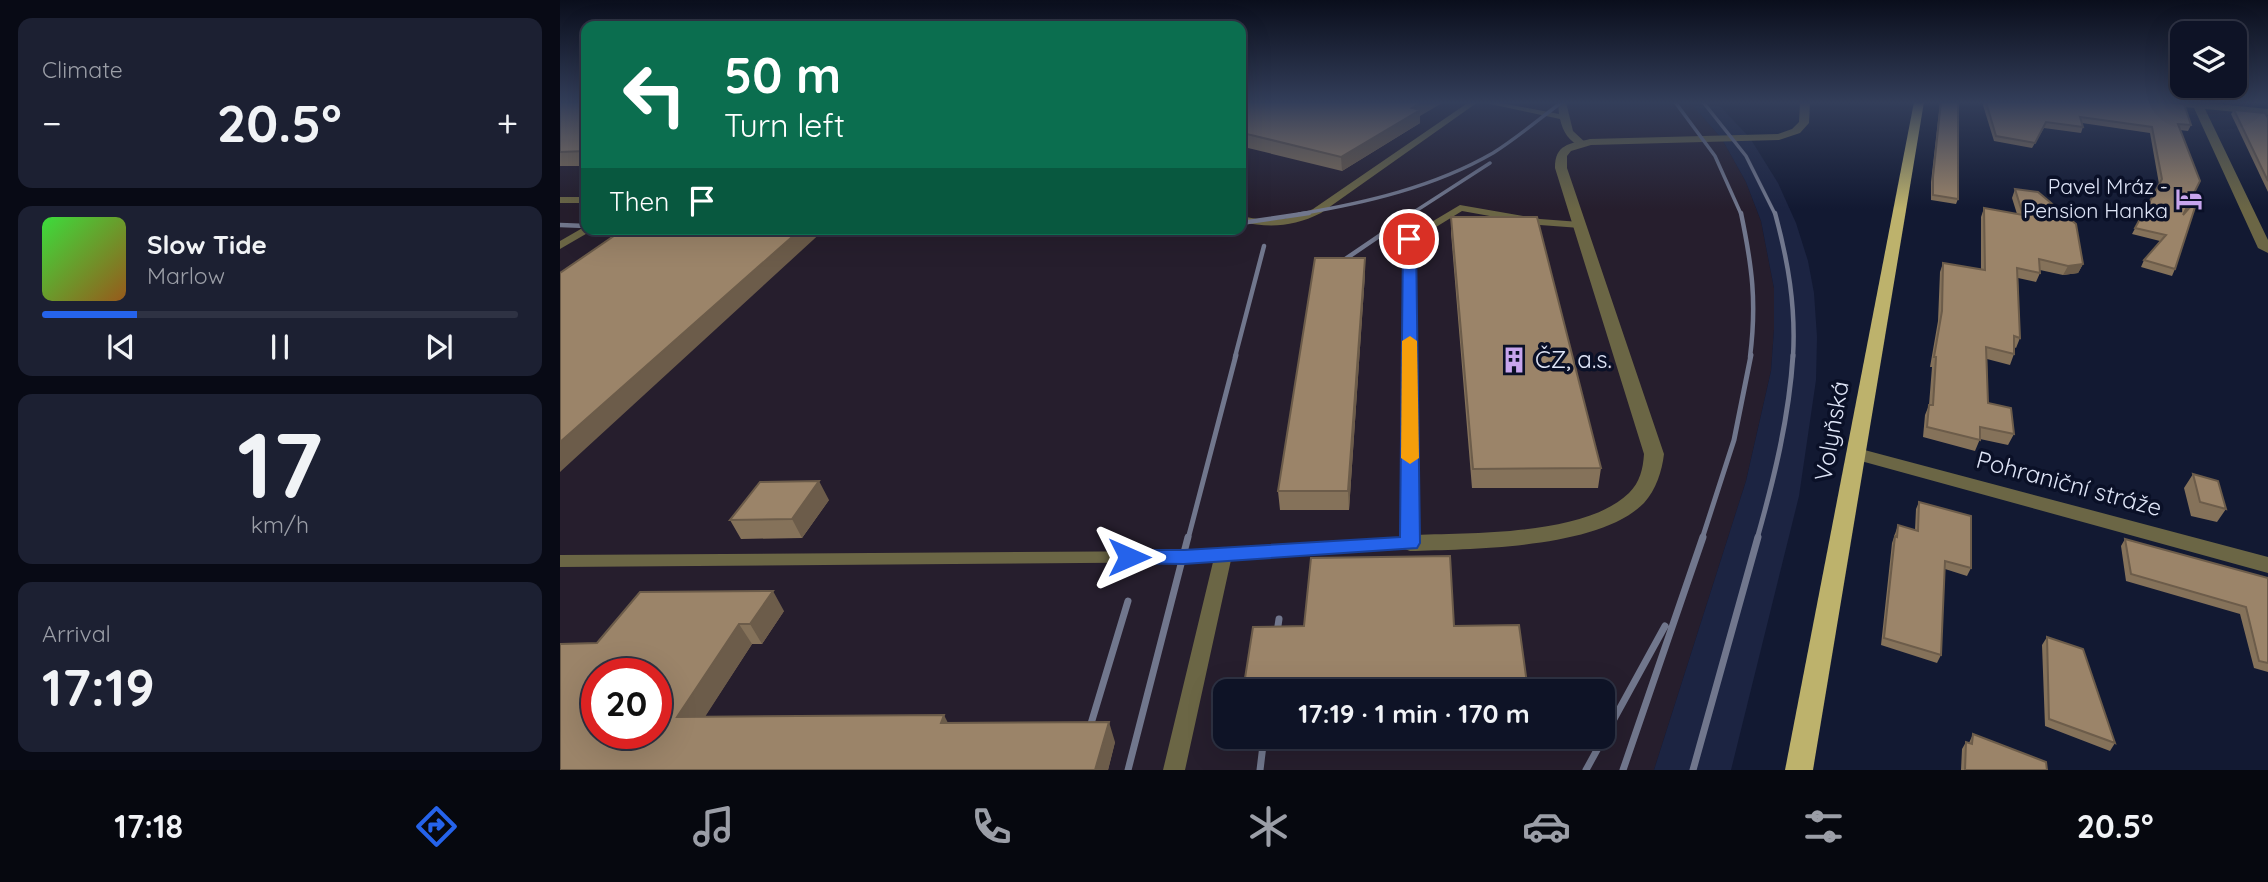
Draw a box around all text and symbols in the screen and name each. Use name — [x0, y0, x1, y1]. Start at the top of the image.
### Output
map controls — [2170, 21, 2247, 98]
button: layers — [2170, 21, 2247, 98]
text: 50 m — [724, 44, 841, 105]
icon: left — [609, 49, 700, 140]
text: Climate — [42, 55, 123, 84]
text: 20.5° — [217, 90, 342, 155]
text: − — [42, 99, 62, 147]
text: + — [497, 99, 518, 147]
text: Turn left — [724, 105, 845, 145]
place label: Pavel Mráz - Pension Hanka — [2023, 173, 2168, 223]
icon: arrive — [683, 182, 721, 220]
hotel icon: Pavel Mráz - Pension Hanka — [2174, 184, 2204, 214]
text: Then — [609, 185, 669, 218]
pin — [1379, 209, 1439, 269]
icon: arrive — [1390, 220, 1428, 258]
text: Slow Tide — [147, 228, 267, 261]
text: Marlow — [147, 261, 225, 290]
icon: previous — [102, 328, 140, 366]
icon: pause — [261, 328, 299, 366]
icon: next — [420, 328, 458, 366]
place label: ČZ, a.s. — [1535, 344, 1612, 374]
building icon: ČZ, a.s. — [1499, 345, 1529, 375]
street label: Volyňská — [1807, 378, 1855, 483]
text: 17 — [237, 407, 323, 521]
street label: Pohraniční stráže — [1973, 444, 2165, 522]
text: km/h — [251, 510, 309, 539]
position arrow — [1092, 520, 1166, 594]
text: Arrival — [42, 619, 111, 648]
text: 17:19 — [42, 654, 155, 719]
speed limit sign: 20 — [581, 658, 672, 749]
text: 17:19 · 1 min · 170 m — [1298, 697, 1530, 730]
icon: directions — [412, 802, 461, 851]
icon: music — [689, 802, 738, 851]
icon: phone — [967, 802, 1016, 851]
icon: climate — [1244, 802, 1293, 851]
icon: car — [1522, 802, 1571, 851]
icon: filters — [1799, 802, 1848, 851]
text: 17:18 — [114, 806, 183, 846]
text: 20.5° — [2077, 806, 2154, 846]

